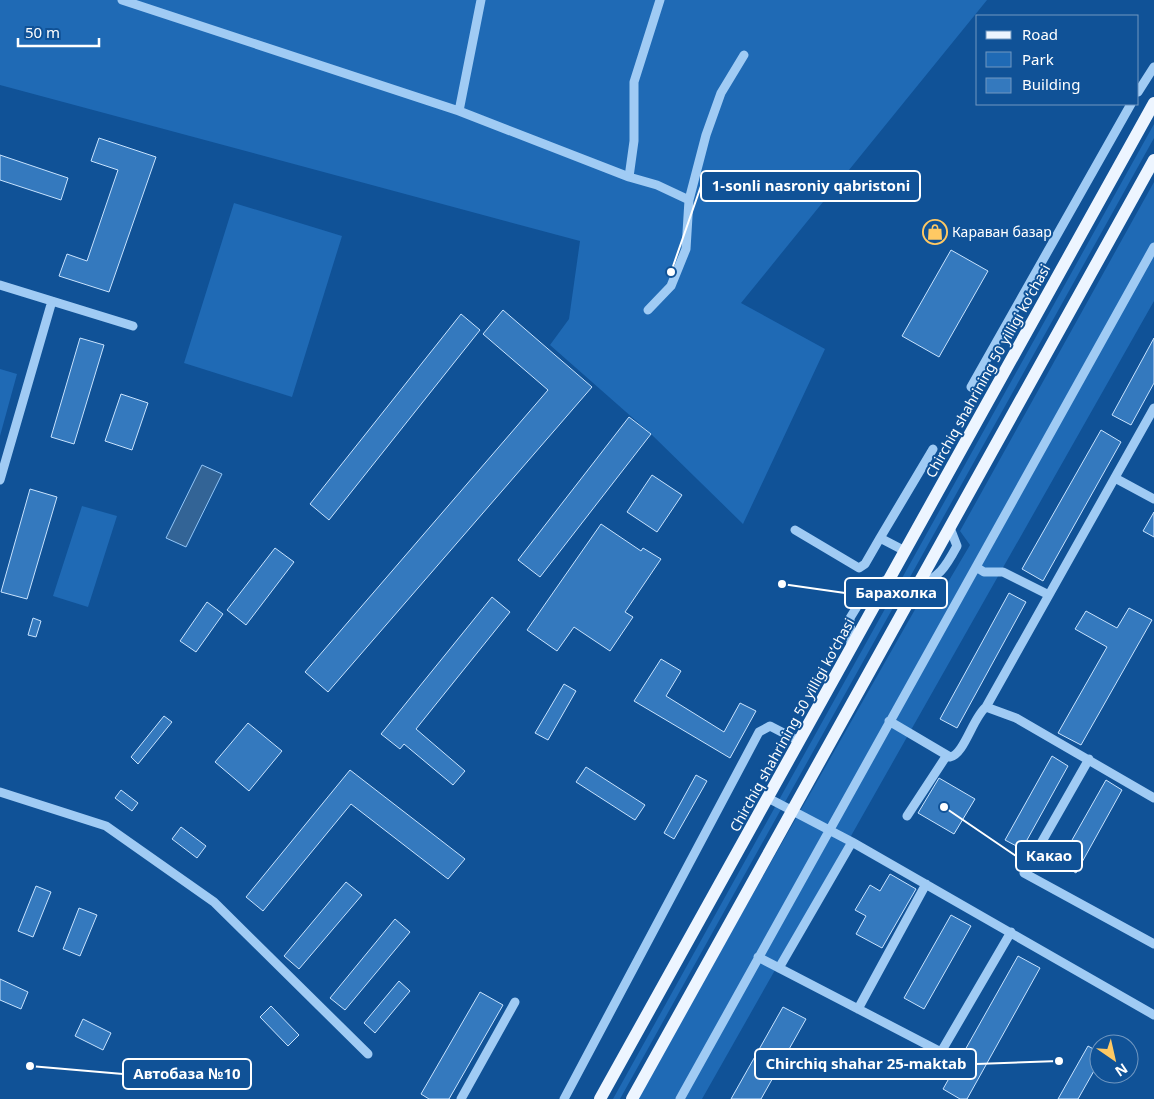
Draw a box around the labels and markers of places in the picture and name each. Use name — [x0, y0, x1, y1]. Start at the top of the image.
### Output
callout: 1-sonli nasroniy qabristoni — [701, 171, 920, 201]
shop icon: Караван базар — [922, 219, 948, 245]
place label: Караван базар — [952, 222, 1052, 241]
callout: Барахолка — [845, 578, 947, 608]
callout: Какао — [1016, 841, 1082, 871]
callout: Chirchiq shahar 25-maktab — [755, 1049, 976, 1079]
callout: Автобаза №10 — [123, 1059, 251, 1089]

